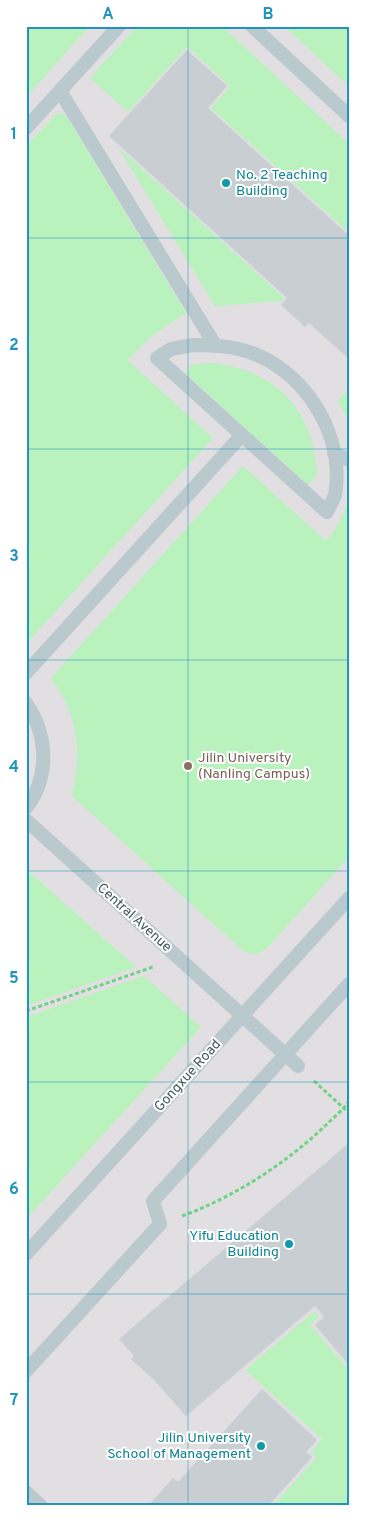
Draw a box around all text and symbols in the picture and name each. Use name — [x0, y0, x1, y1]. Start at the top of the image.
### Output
text: A — [102, 5, 114, 25]
text: B — [262, 5, 274, 25]
text: 1 — [11, 125, 17, 145]
place label: No. 2 Teaching Building — [236, 167, 328, 200]
marker: No. 2 Teaching Building — [220, 177, 232, 189]
text: 2 — [9, 336, 19, 356]
text: 3 — [9, 547, 19, 567]
place label: Jilin University (Nanling Campus) — [198, 750, 310, 783]
text: 4 — [9, 758, 19, 778]
marker: Jilin University (Nanling Campus) — [182, 760, 194, 772]
street label: Central Avenue — [93, 880, 175, 956]
text: 5 — [9, 969, 19, 989]
street label: Gongxue Road — [151, 1036, 225, 1116]
text: 6 — [9, 1180, 19, 1200]
place label: Yifu Education Building — [189, 1228, 279, 1261]
marker: Yifu Education Building — [283, 1238, 295, 1250]
text: 7 — [10, 1391, 18, 1411]
place label: Jilin University School of Management — [107, 1430, 251, 1463]
marker: Jilin University School of Management — [255, 1440, 267, 1452]

